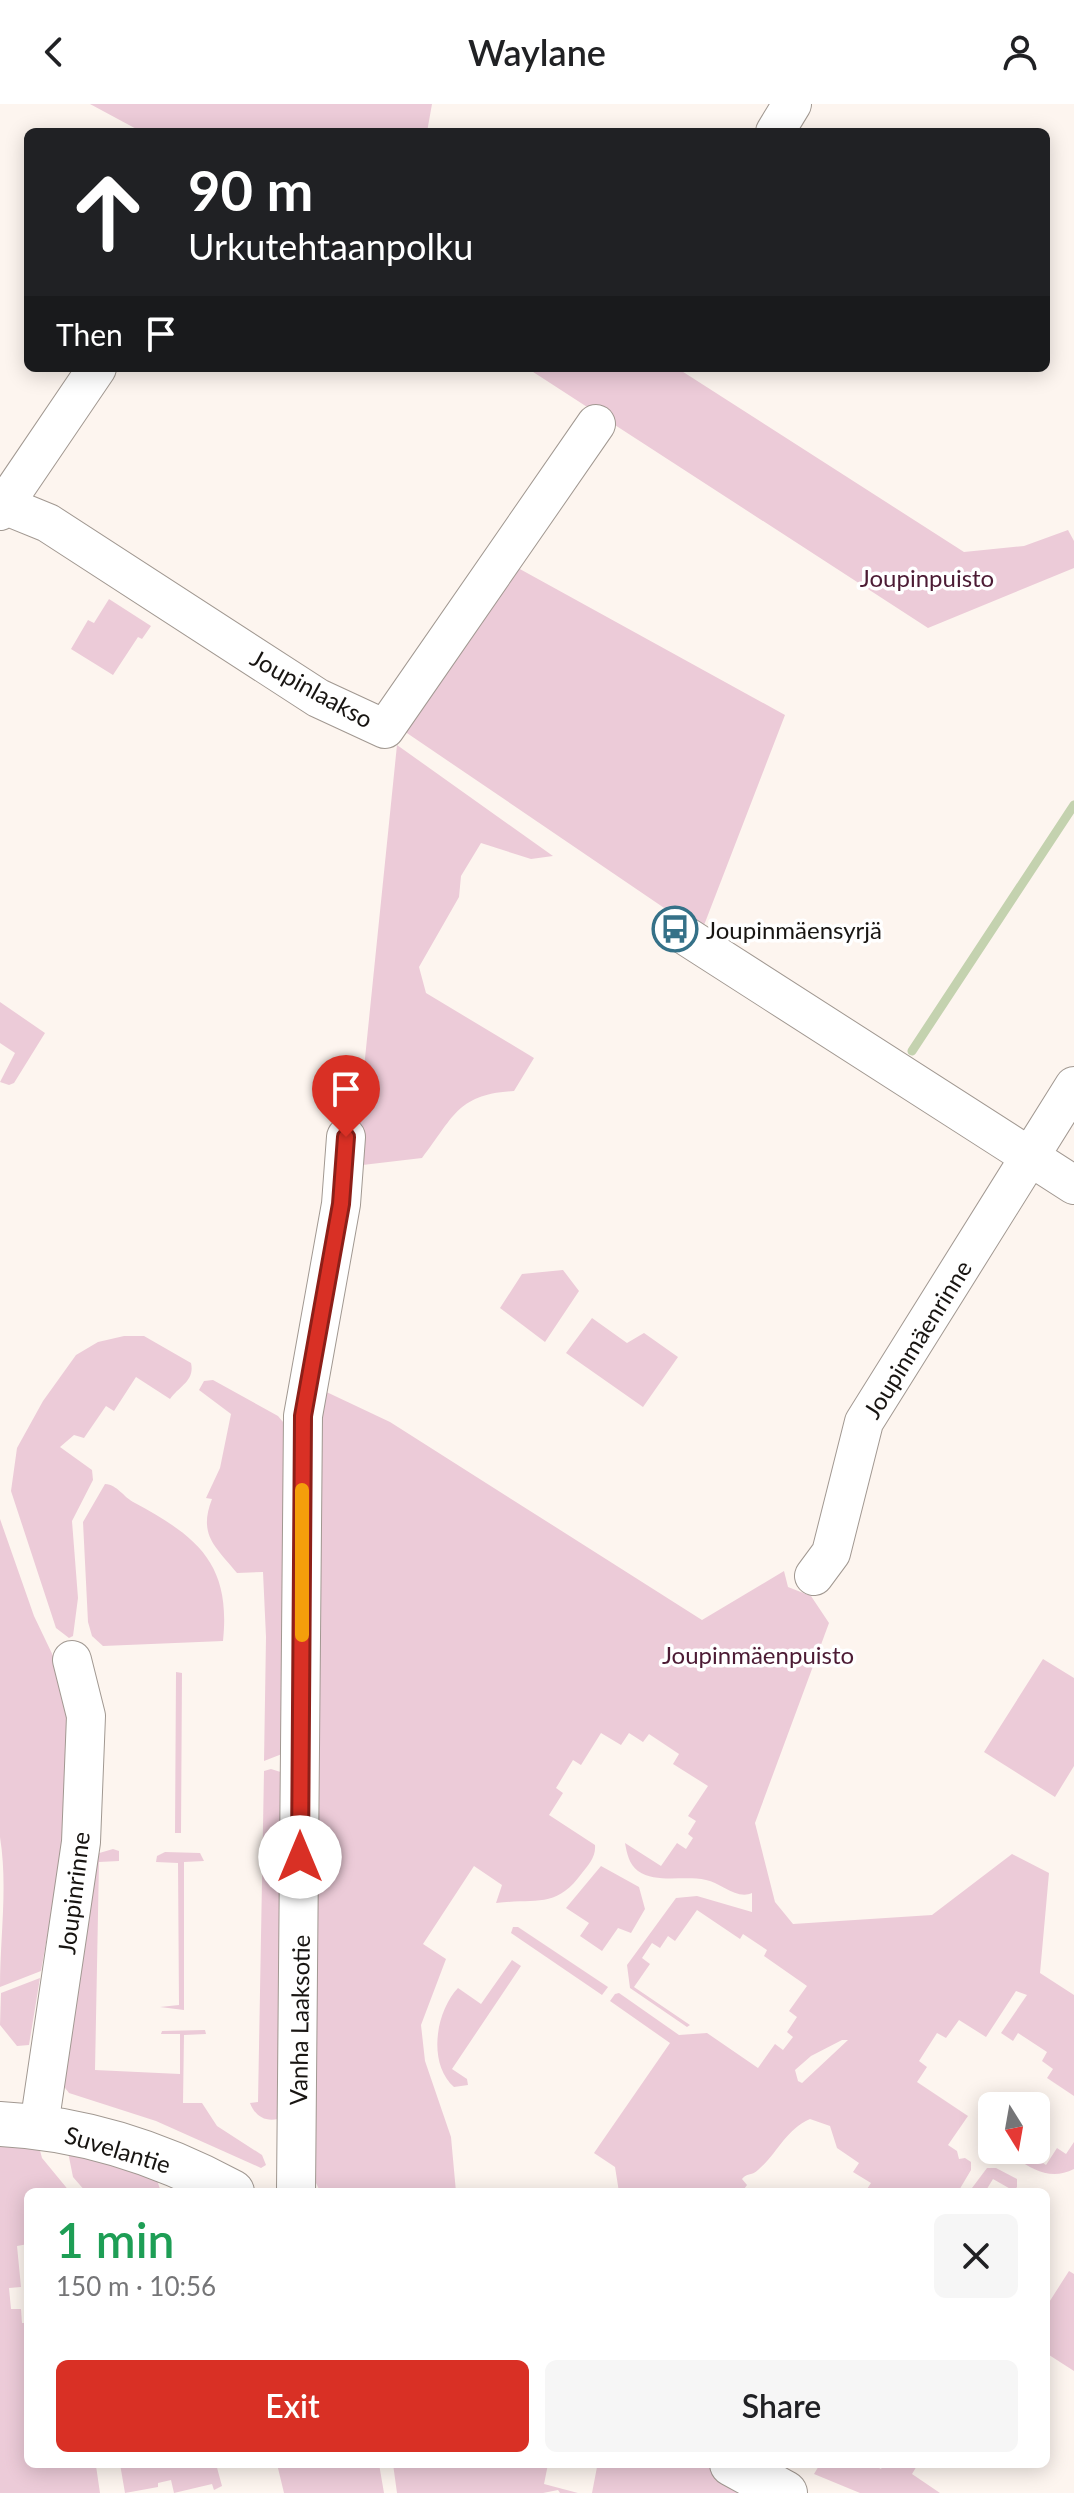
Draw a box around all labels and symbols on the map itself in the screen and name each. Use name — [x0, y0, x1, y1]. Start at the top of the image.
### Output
park label: Joupinpuisto — [860, 563, 994, 592]
street label: Joupinlaakso — [246, 643, 378, 733]
bus stop icon: Joupinmäensyrjä — [651, 905, 699, 953]
place label: Joupinmäensyrjä — [706, 915, 882, 944]
pin — [312, 1055, 380, 1137]
street label: Joupinmäenrinne — [857, 1255, 977, 1423]
park label: Joupinmäenpuisto — [662, 1640, 854, 1669]
position arrow — [258, 1815, 342, 1899]
street label: Joupinrinne — [51, 1830, 95, 1956]
street label: Vanha Laaksotie — [283, 1934, 315, 2106]
north arrow — [978, 2092, 1050, 2164]
street label: Suvelantie — [62, 2119, 174, 2179]

